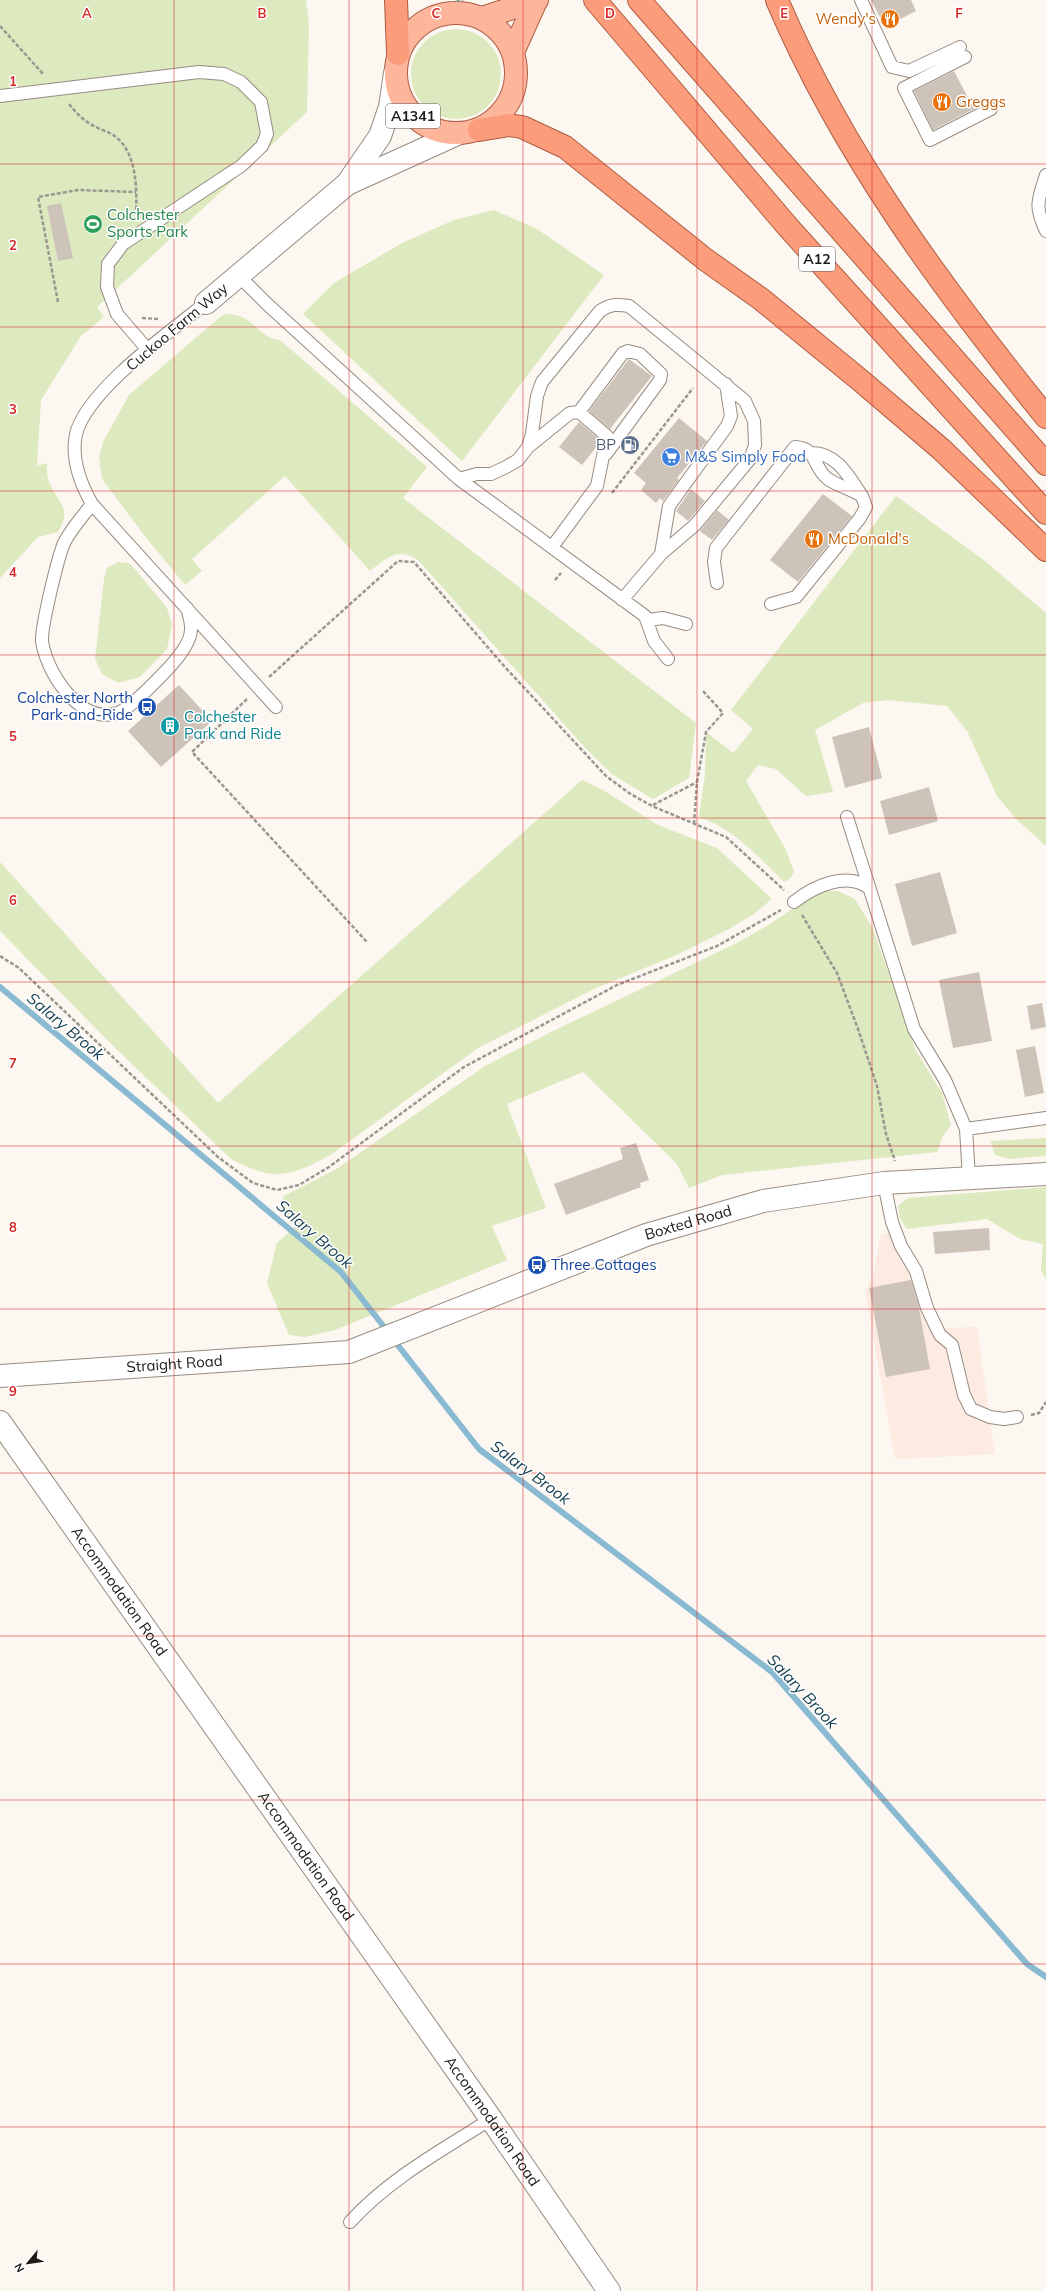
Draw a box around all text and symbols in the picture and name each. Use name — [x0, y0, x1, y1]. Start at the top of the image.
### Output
text: A — [82, 5, 92, 21]
text: B — [258, 5, 267, 21]
text: C — [432, 5, 441, 21]
text: D — [605, 5, 615, 21]
text: E — [780, 5, 788, 21]
text: F — [955, 5, 963, 21]
restaurant icon: Wendy's — [879, 8, 901, 30]
place label: Wendy's — [816, 9, 876, 28]
text: 1 — [9, 73, 17, 89]
restaurant icon: Greggs — [931, 91, 953, 113]
place label: Greggs — [956, 92, 1006, 111]
road number: A1341 — [386, 104, 440, 128]
place label: Colchester Sports Park — [107, 205, 188, 241]
sports icon: Colchester Sports Park — [82, 213, 104, 235]
text: 2 — [9, 237, 17, 253]
road number: A12 — [799, 247, 835, 271]
street label: Cuckoo Farm Way — [122, 278, 231, 375]
text: 3 — [9, 401, 17, 417]
fuel station icon: BP — [619, 434, 641, 456]
place label: BP — [596, 435, 616, 454]
supermarket icon: M&S Simply Food — [660, 446, 682, 468]
place label: M&S Simply Food — [685, 447, 806, 466]
restaurant icon: McDonald's — [803, 528, 825, 550]
place label: McDonald's — [828, 529, 909, 548]
text: 4 — [9, 564, 17, 580]
place label: Colchester North Park-and-Ride — [17, 688, 133, 724]
bus stop icon: Colchester North Park-and-Ride — [136, 696, 158, 718]
place label: Colchester Park and Ride — [184, 707, 281, 743]
building icon: Colchester Park and Ride — [159, 715, 181, 737]
text: 5 — [9, 728, 17, 744]
text: 6 — [9, 892, 17, 908]
water label: Salary Brook — [23, 988, 109, 1065]
text: 7 — [9, 1055, 17, 1071]
water label: Salary Brook — [273, 1195, 358, 1273]
street label: Boxted Road — [642, 1201, 734, 1244]
text: 8 — [9, 1219, 17, 1235]
bus stop icon: Three Cottages — [526, 1254, 548, 1276]
place label: Three Cottages — [551, 1255, 657, 1274]
street label: Straight Road — [126, 1351, 223, 1376]
text: 9 — [9, 1383, 17, 1399]
water label: Salary Brook — [487, 1435, 576, 1509]
street label: Accommodation Road — [68, 1523, 172, 1659]
water label: Salary Brook — [763, 1649, 843, 1733]
street label: Accommodation Road — [254, 1787, 358, 1924]
street label: Accommodation Road — [441, 2052, 544, 2190]
north arrow — [8, 2243, 48, 2283]
text: N — [11, 2261, 27, 2275]

